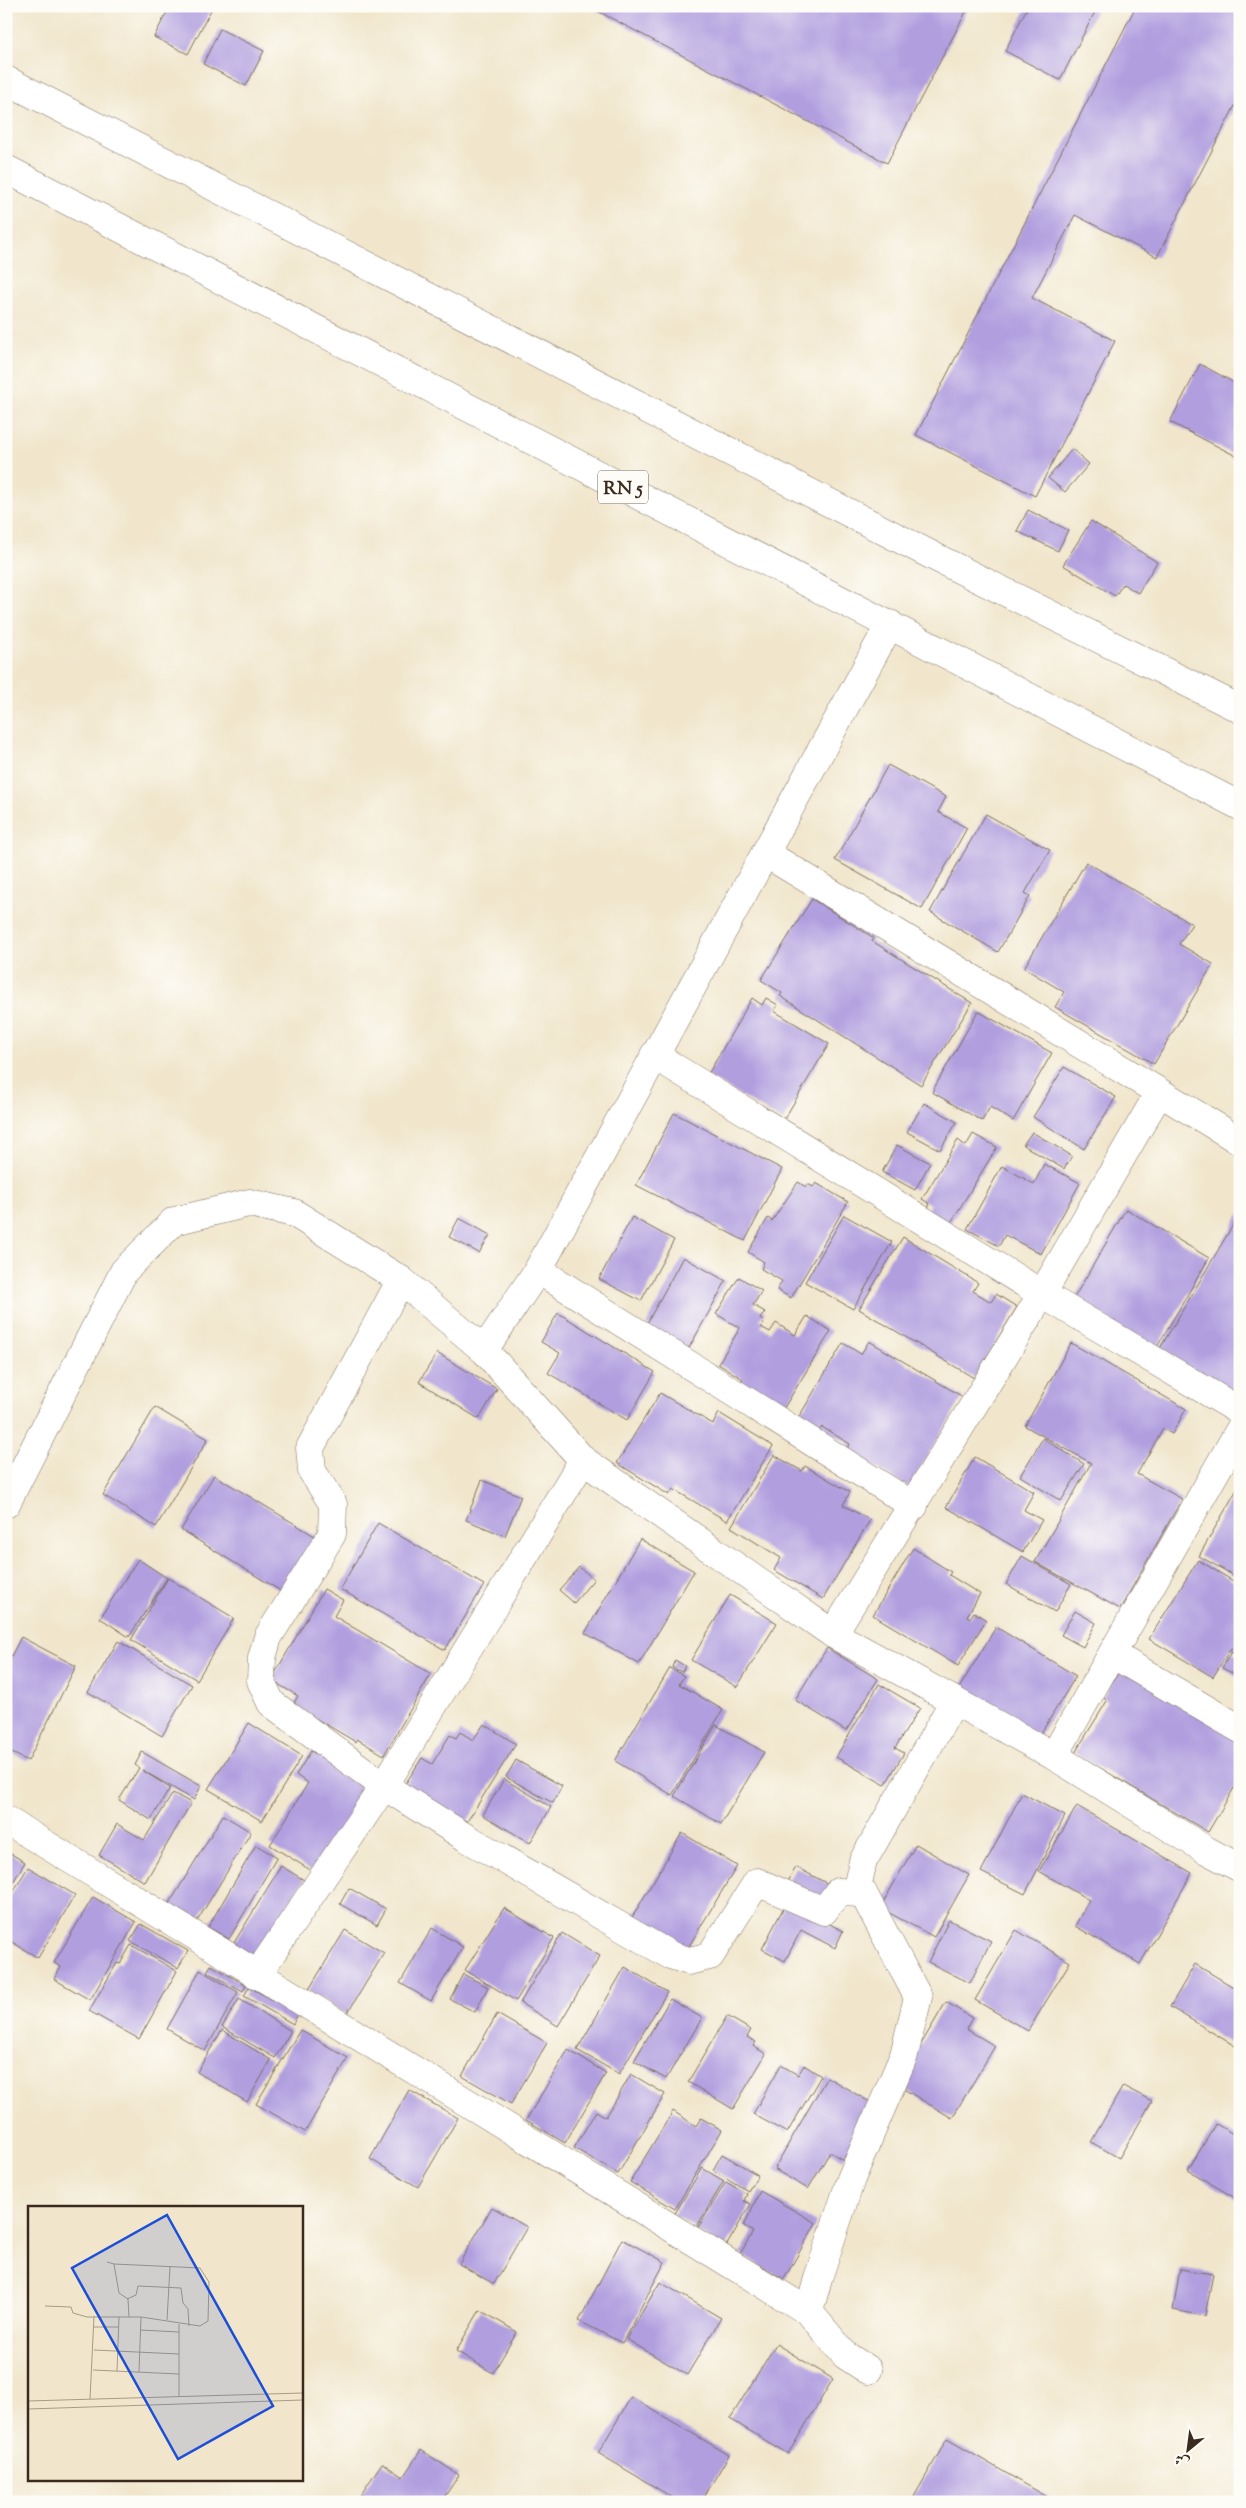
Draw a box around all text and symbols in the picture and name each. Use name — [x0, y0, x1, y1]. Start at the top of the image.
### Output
road number: RN 5 — [598, 471, 648, 504]
inset map — [28, 2206, 302, 2480]
north arrow — [1164, 2426, 1214, 2476]
text: ش — [1172, 2447, 1194, 2472]

